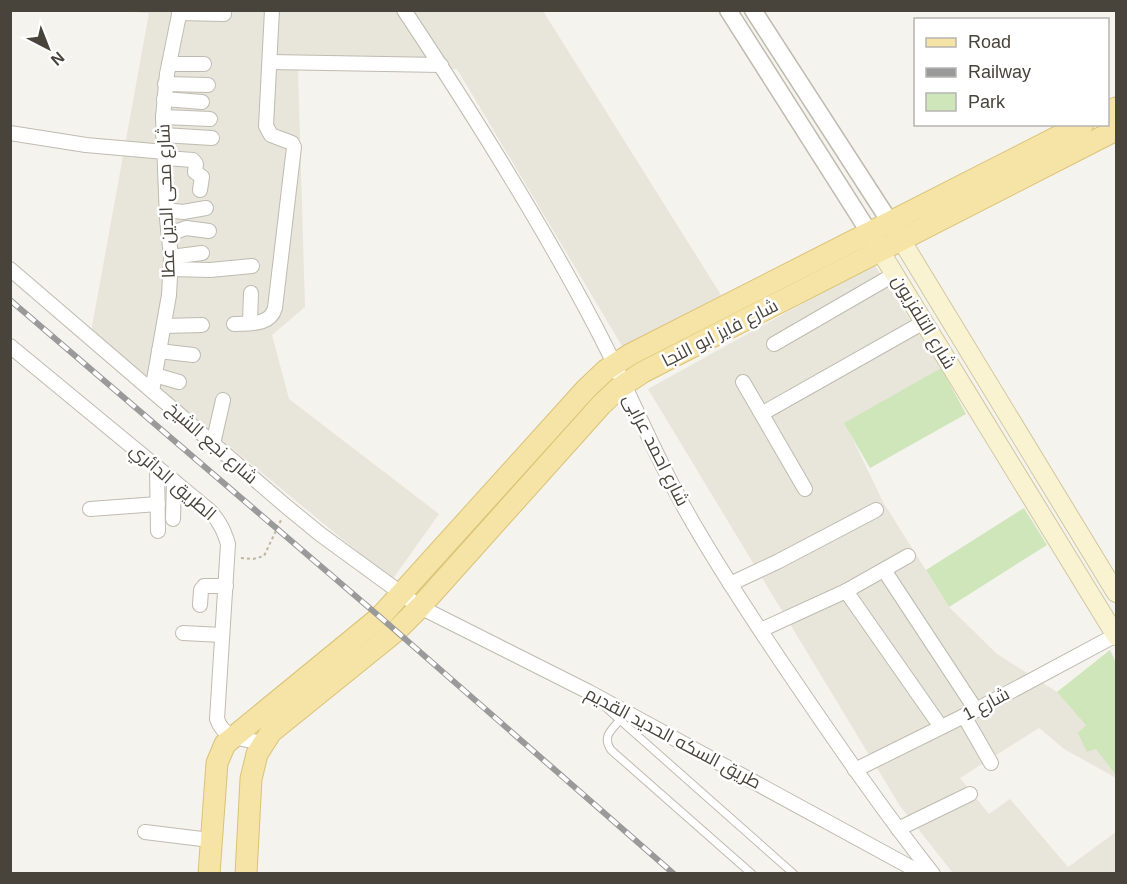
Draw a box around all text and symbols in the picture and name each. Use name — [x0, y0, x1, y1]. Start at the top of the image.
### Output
north arrow — [18, 18, 78, 78]
legend — [914, 18, 1109, 126]
text: Road — [968, 32, 1011, 52]
text: N — [48, 49, 68, 69]
text: Railway — [968, 62, 1031, 82]
text: Park — [968, 92, 1006, 112]
street label: شارع محى الدين عطا — [153, 123, 181, 279]
street label: شارع التلفزيون — [886, 271, 960, 374]
street label: شارع فايز ابو النجا — [659, 295, 782, 373]
street label: شارع احمد عرابى — [617, 391, 693, 510]
street label: شارع نجع الشيخ — [161, 398, 261, 489]
street label: الطريق الدائري — [124, 439, 220, 528]
street label: طريق السكه الحديد القديم — [581, 683, 764, 795]
street label: شارع 1 — [959, 683, 1014, 726]

